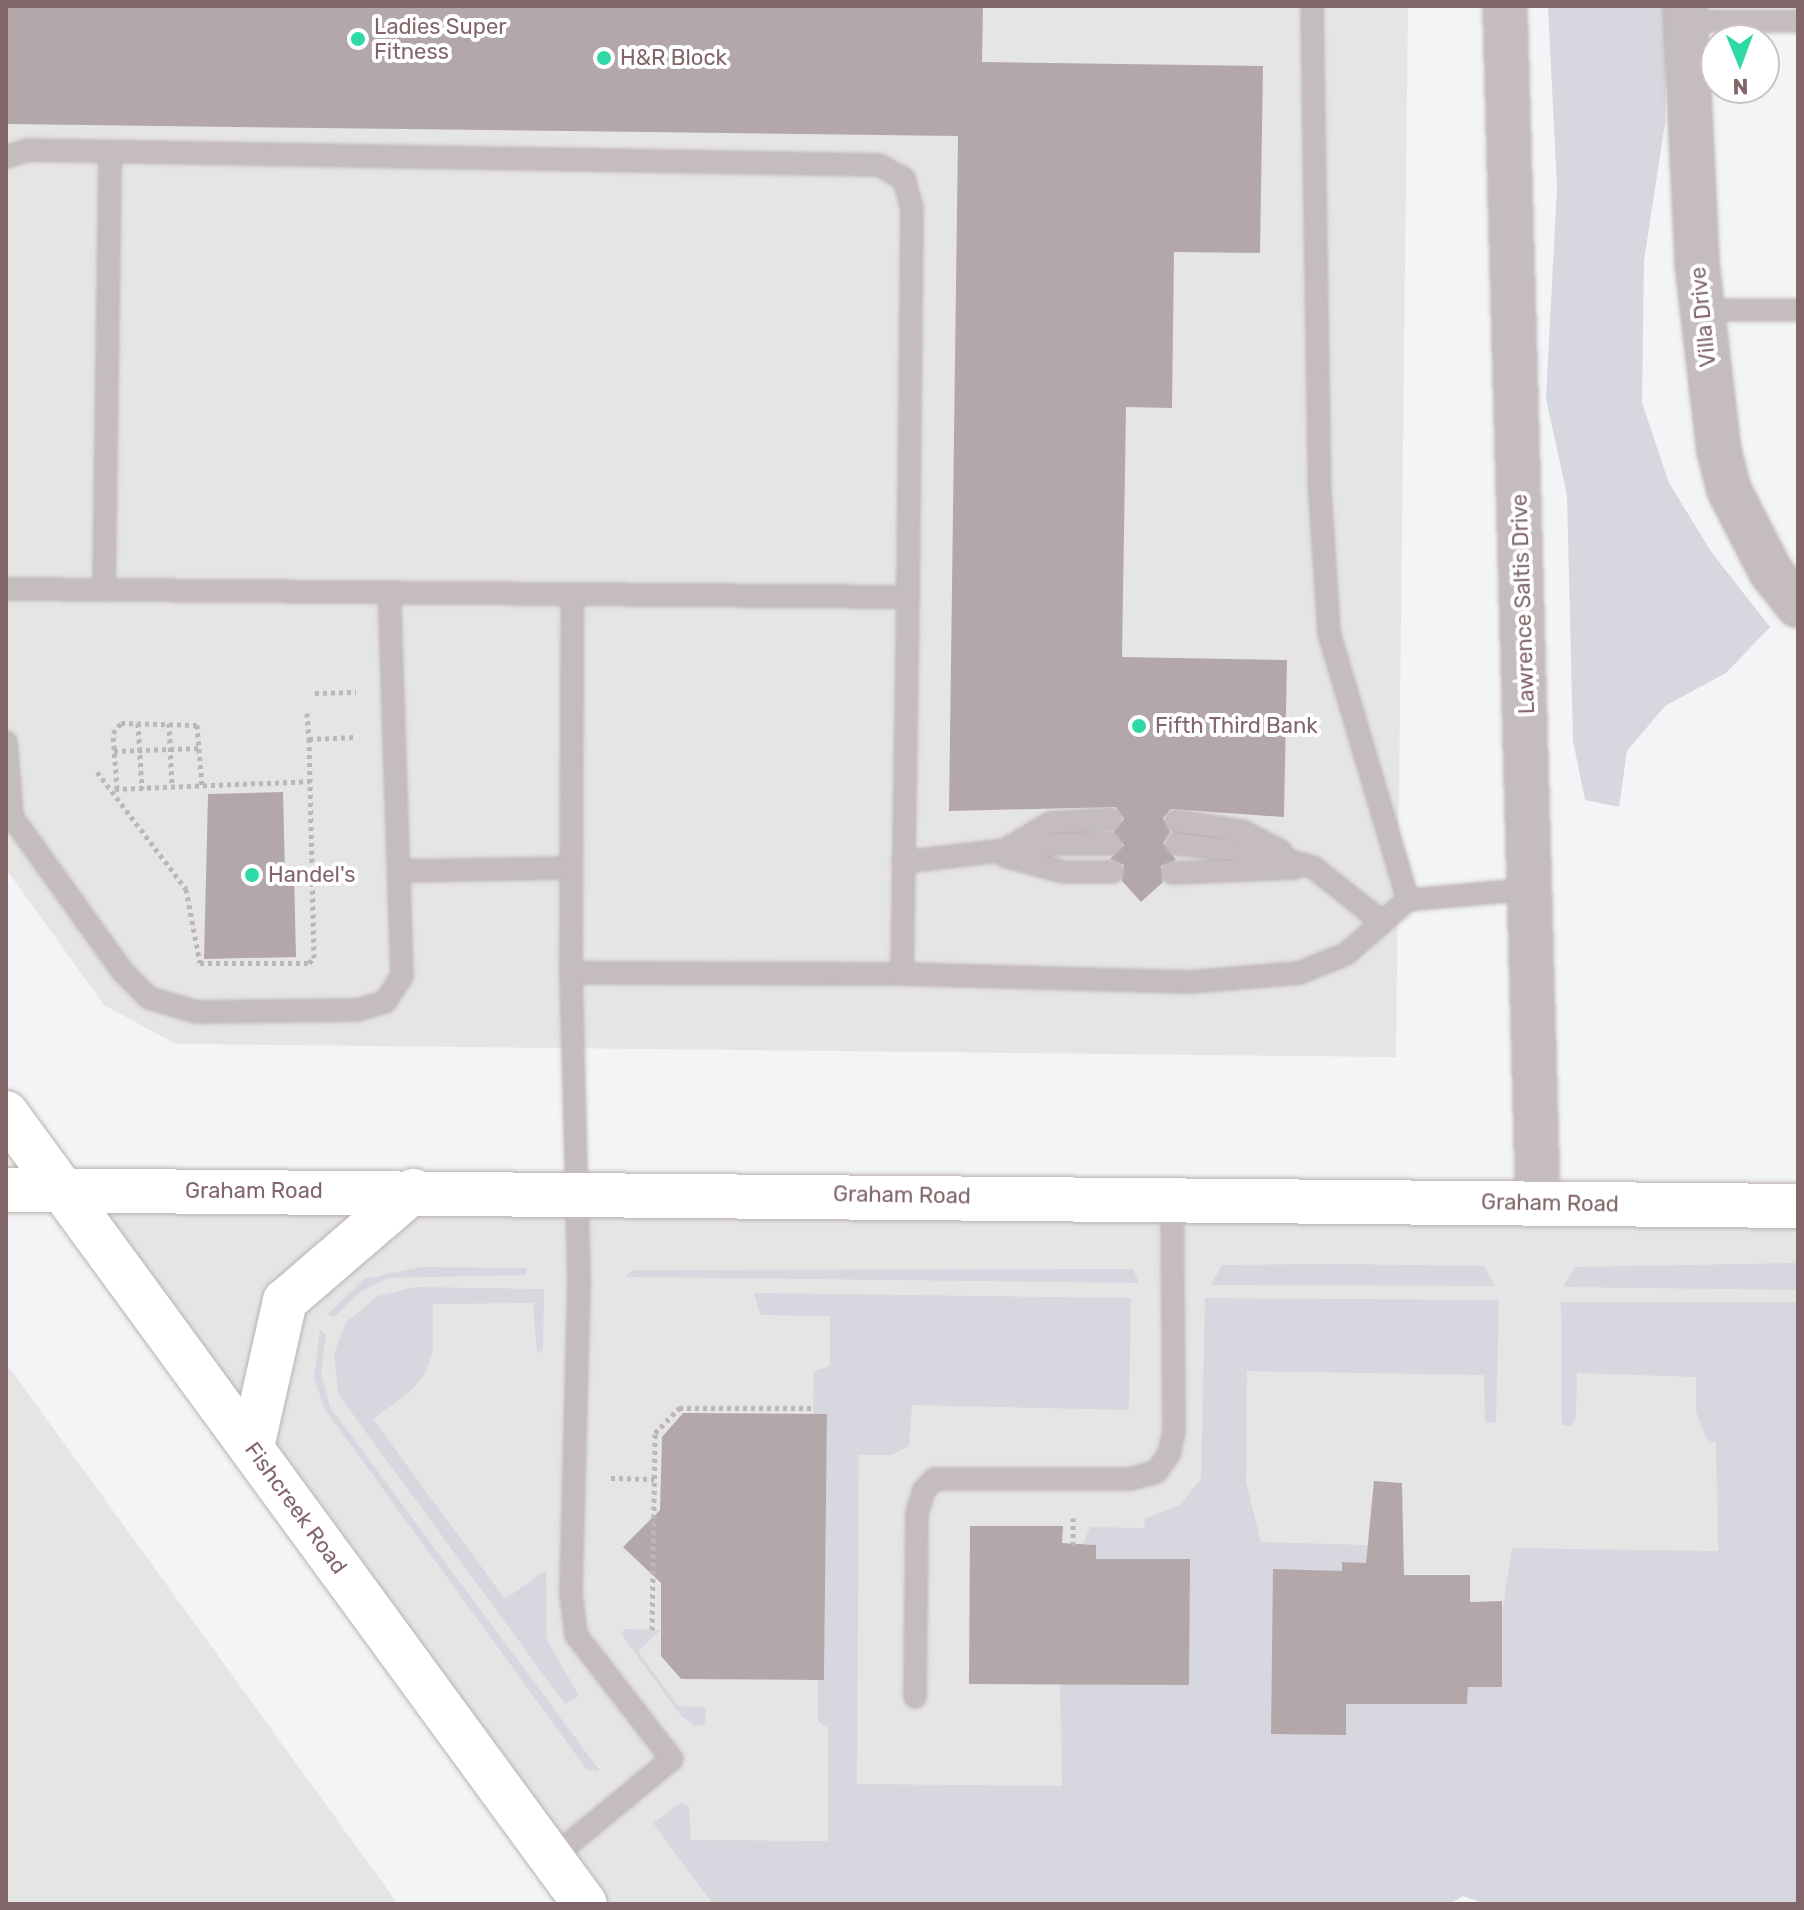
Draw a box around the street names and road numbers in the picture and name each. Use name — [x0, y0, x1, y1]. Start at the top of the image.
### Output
street label: Villa Drive — [1685, 265, 1721, 369]
street label: Lawrence Saltis Drive — [1506, 493, 1540, 715]
street label: Graham Road — [185, 1178, 323, 1204]
street label: Graham Road — [833, 1181, 971, 1209]
street label: Graham Road — [1481, 1189, 1619, 1217]
street label: Fishcreek Road — [239, 1437, 353, 1579]

